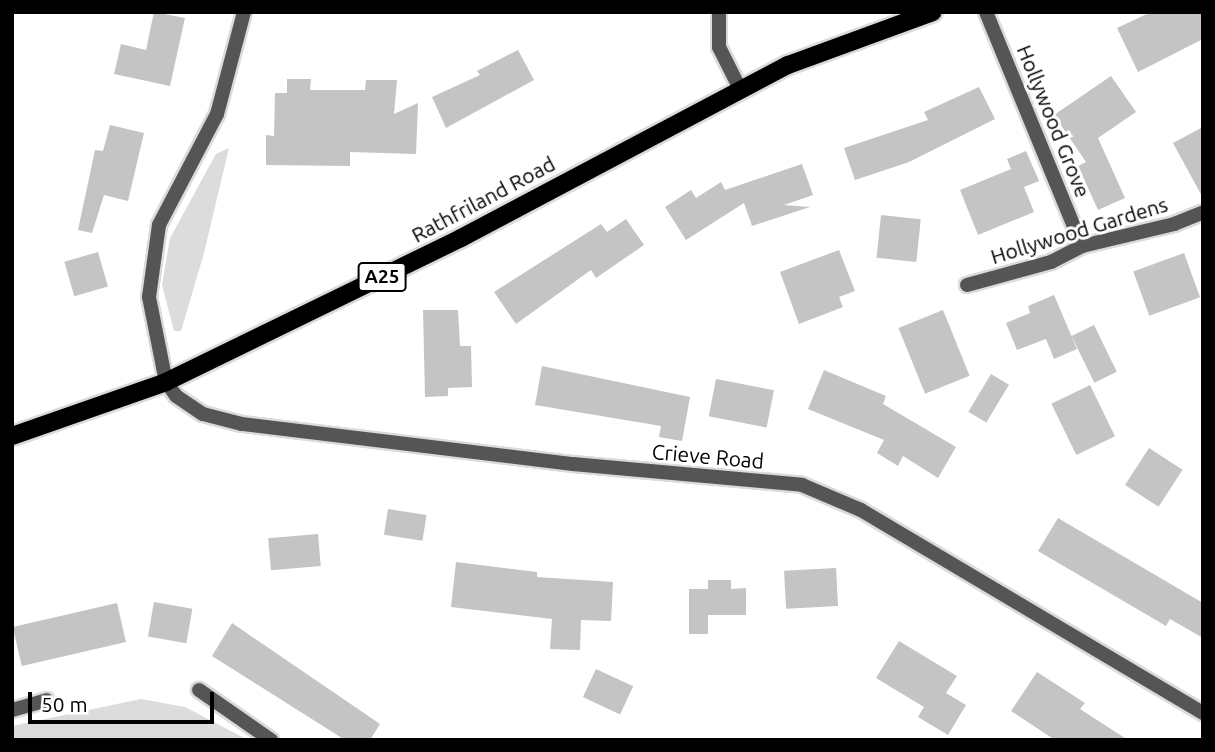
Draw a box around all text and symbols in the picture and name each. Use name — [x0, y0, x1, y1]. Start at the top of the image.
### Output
street label: Hollywood Grove — [1012, 41, 1096, 201]
street label: Rathfriland Road — [407, 151, 559, 247]
street label: Hollywood Gardens — [987, 191, 1171, 269]
road number: A25 — [358, 262, 406, 292]
street label: Crieve Road — [651, 439, 765, 473]
scale bar — [32, 678, 217, 722]
text: 50 m — [41, 692, 88, 716]

